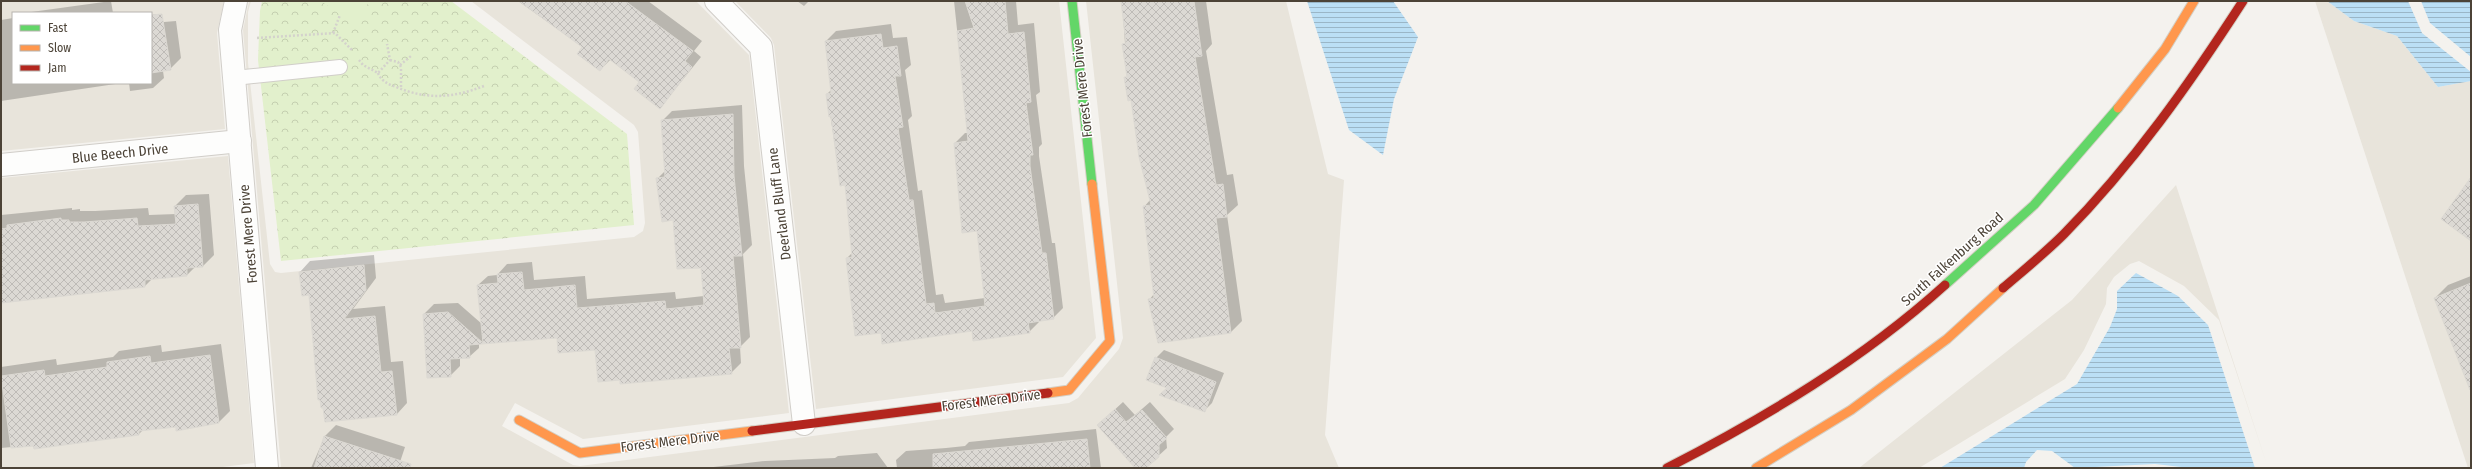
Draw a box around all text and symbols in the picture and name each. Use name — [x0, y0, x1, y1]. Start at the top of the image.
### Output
legend — [12, 12, 152, 84]
text: Fast — [48, 21, 67, 35]
street label: Forest Mere Drive — [1069, 38, 1096, 138]
text: Slow — [48, 41, 71, 55]
text: Jam — [48, 61, 66, 75]
street label: Blue Beech Drive — [71, 140, 169, 167]
street label: Deerland Bluff Lane — [764, 147, 795, 261]
street label: Forest Mere Drive — [236, 184, 261, 284]
street label: South Falkenburg Road — [1898, 209, 2007, 310]
street label: Forest Mere Drive — [941, 386, 1042, 415]
street label: Forest Mere Drive — [620, 427, 721, 456]

